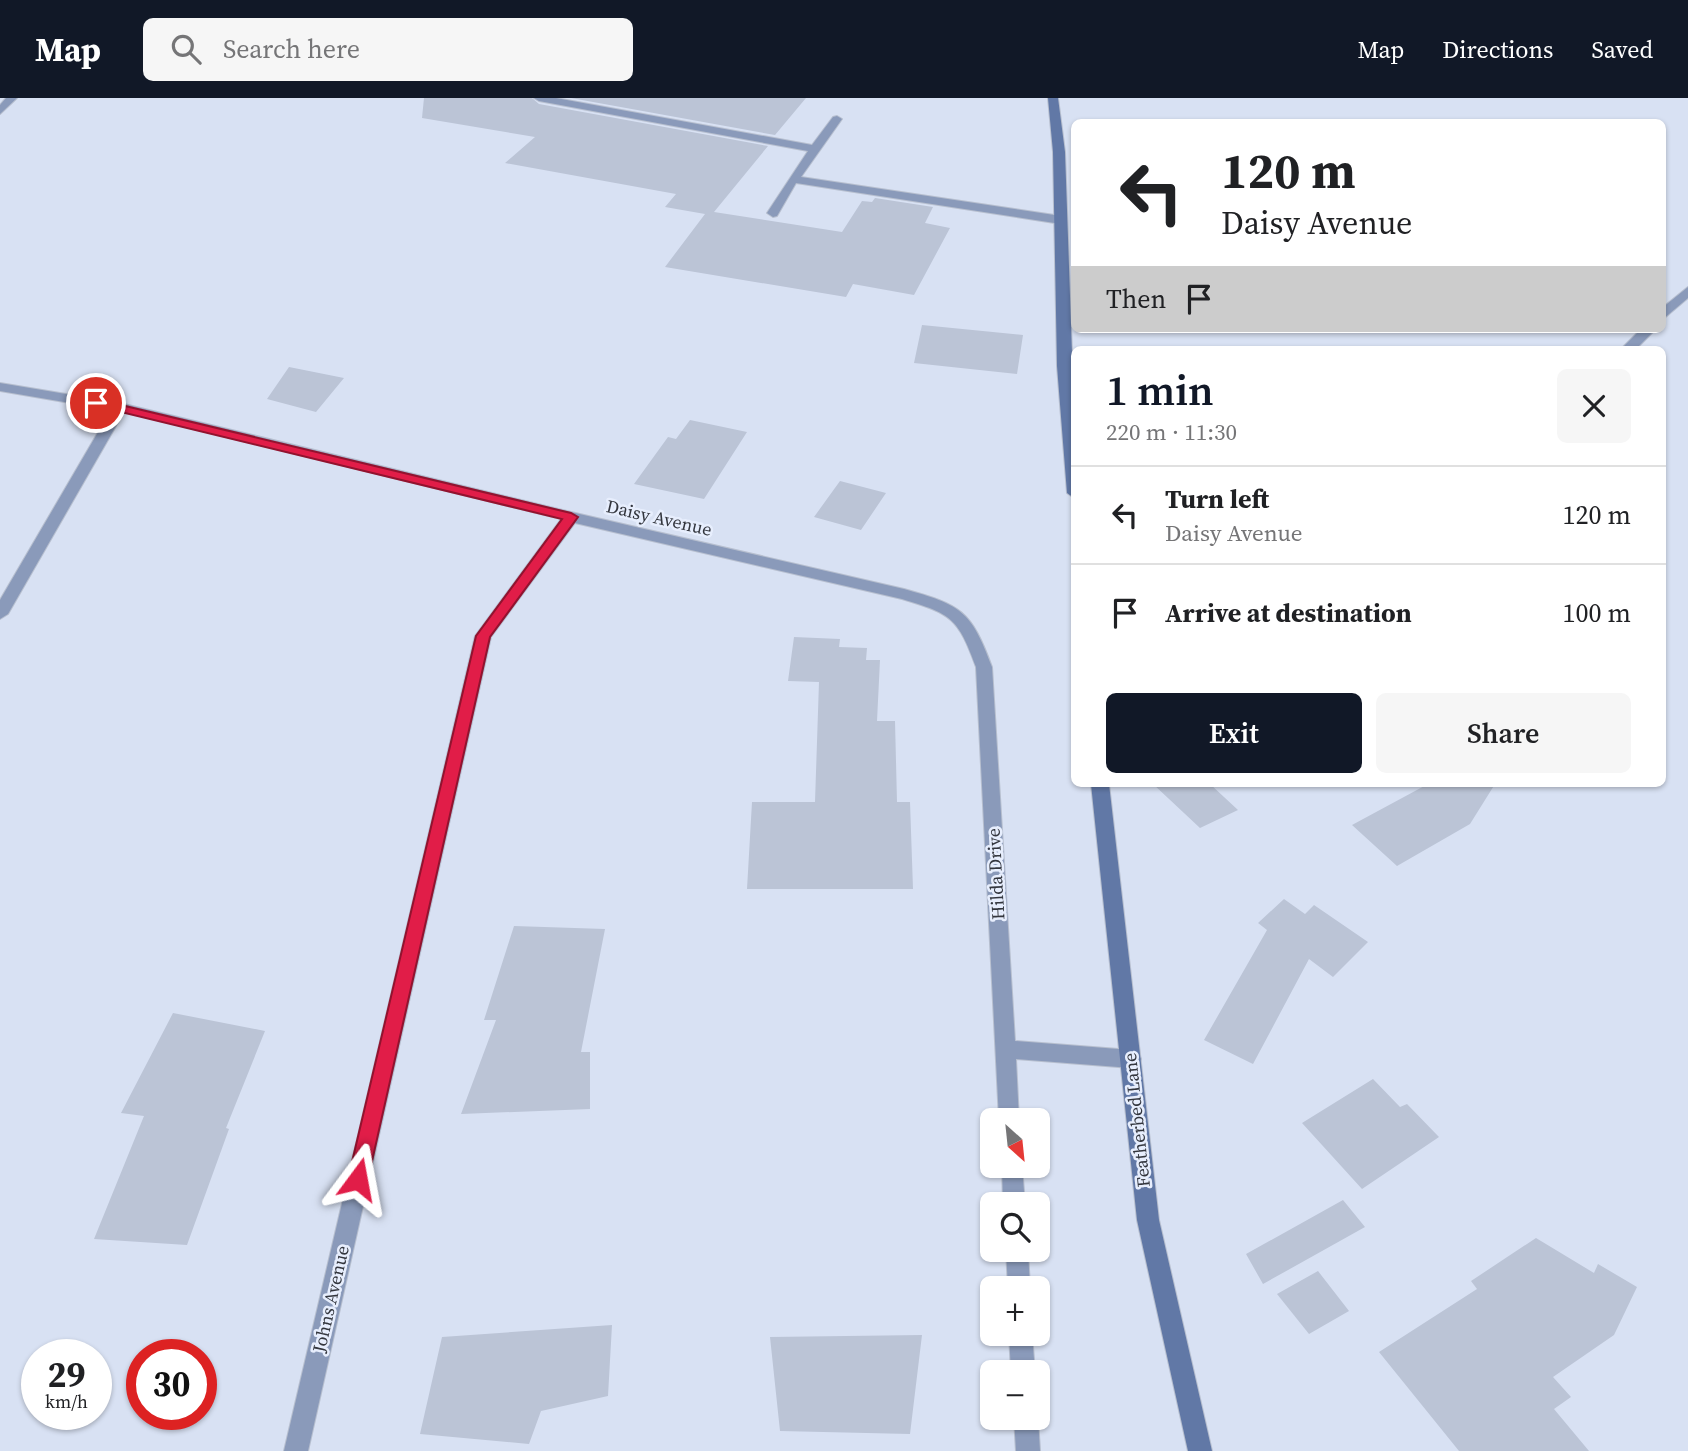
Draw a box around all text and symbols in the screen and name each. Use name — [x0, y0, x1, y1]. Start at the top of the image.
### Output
search box — [143, 18, 633, 81]
text: Map — [35, 27, 101, 72]
icon: search — [167, 30, 205, 68]
text: Search here — [223, 31, 360, 67]
text: Map — [1357, 33, 1404, 66]
text: Directions — [1442, 33, 1553, 66]
text: Saved — [1591, 33, 1653, 66]
text: 120 m — [1221, 137, 1356, 204]
icon: left — [1106, 147, 1197, 238]
text: Daisy Avenue — [1221, 201, 1412, 245]
icon: arrive — [1180, 280, 1218, 318]
text: Then — [1106, 281, 1166, 317]
text: 1 min — [1106, 361, 1214, 419]
button: close — [1557, 369, 1631, 443]
pin — [66, 373, 126, 433]
icon: arrive — [77, 384, 115, 422]
text: 220 m · 11:30 — [1106, 416, 1237, 448]
text: Turn left — [1165, 481, 1269, 517]
street label: Daisy Avenue — [604, 493, 714, 542]
icon: left — [1106, 496, 1144, 534]
text: 120 m — [1563, 497, 1631, 533]
text: Daisy Avenue — [1165, 517, 1303, 549]
icon: arrive — [1106, 594, 1144, 632]
text: Arrive at destination — [1165, 595, 1412, 631]
text: 100 m — [1563, 595, 1631, 631]
button: Exit — [1106, 693, 1362, 773]
button: Share — [1376, 693, 1631, 773]
street label: Hilda Drive — [981, 828, 1010, 920]
street label: Featherbed Lane — [1117, 1052, 1156, 1188]
north arrow — [980, 1108, 1050, 1178]
map controls — [980, 1108, 1050, 1430]
position arrow — [321, 1142, 395, 1216]
button: search — [980, 1192, 1050, 1262]
street label: Johns Avenue — [306, 1243, 355, 1356]
button: + — [980, 1276, 1050, 1346]
speed limit sign: 30 — [126, 1339, 217, 1430]
text: 29 — [48, 1351, 85, 1399]
button: − — [980, 1360, 1050, 1430]
text: km/h — [45, 1389, 88, 1414]

